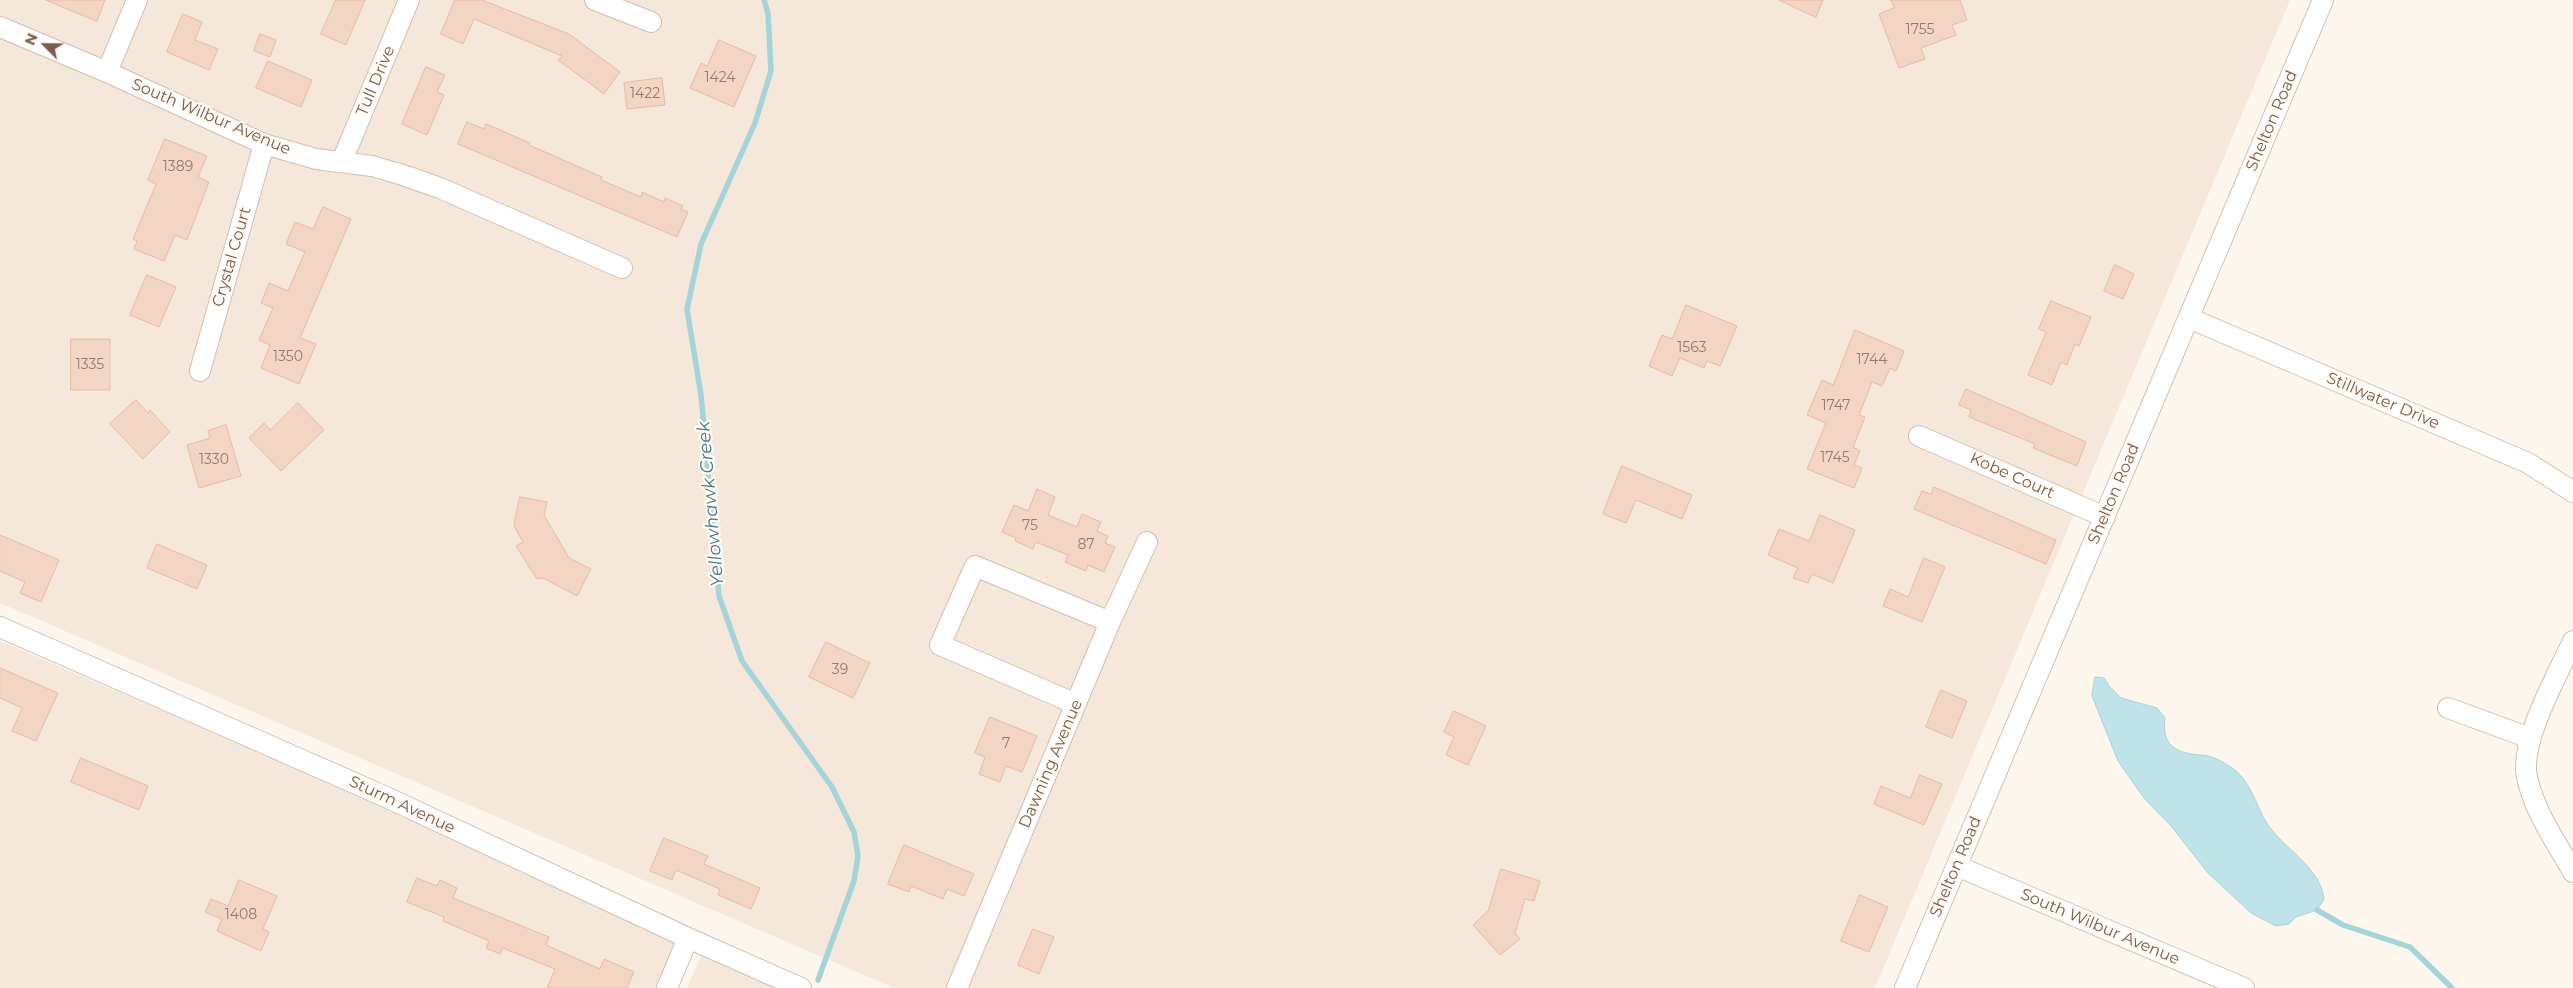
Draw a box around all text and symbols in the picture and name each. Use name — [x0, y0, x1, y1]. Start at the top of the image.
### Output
north arrow — [20, 20, 70, 70]
house number: 1755 — [1906, 22, 1934, 38]
text: N — [21, 30, 42, 48]
street label: Tull Drive — [353, 43, 399, 119]
street label: Shelton Road — [2242, 68, 2302, 174]
house number: 1424 — [704, 70, 736, 86]
street label: South Wilbur Avenue — [129, 75, 293, 159]
house number: 1422 — [630, 86, 660, 102]
house number: 1389 — [163, 159, 193, 175]
street label: Crystal Court — [209, 205, 255, 309]
house number: 1563 — [1677, 340, 1707, 356]
house number: 1350 — [273, 349, 303, 365]
house number: 1744 — [1857, 352, 1887, 368]
house number: 1335 — [76, 357, 104, 373]
street label: Stillwater Drive — [2324, 369, 2442, 433]
house number: 1747 — [1821, 398, 1851, 414]
water label: Yellowhawk Creek — [693, 420, 729, 588]
street label: Shelton Road — [2084, 441, 2144, 547]
street label: Kobe Court — [1967, 449, 2057, 503]
house number: 1745 — [1820, 450, 1850, 466]
house number: 1330 — [199, 452, 229, 468]
house number: 75 — [1022, 518, 1038, 534]
house number: 87 — [1077, 537, 1095, 553]
house number: 39 — [832, 662, 848, 678]
street label: Dawning Avenue — [1015, 697, 1087, 831]
house number: 7 — [1002, 736, 1010, 752]
street label: Sturm Avenue — [346, 772, 458, 838]
street label: Shelton Road — [1926, 814, 1986, 920]
street label: South Wilbur Avenue — [2018, 885, 2182, 969]
house number: 1408 — [225, 907, 257, 923]

